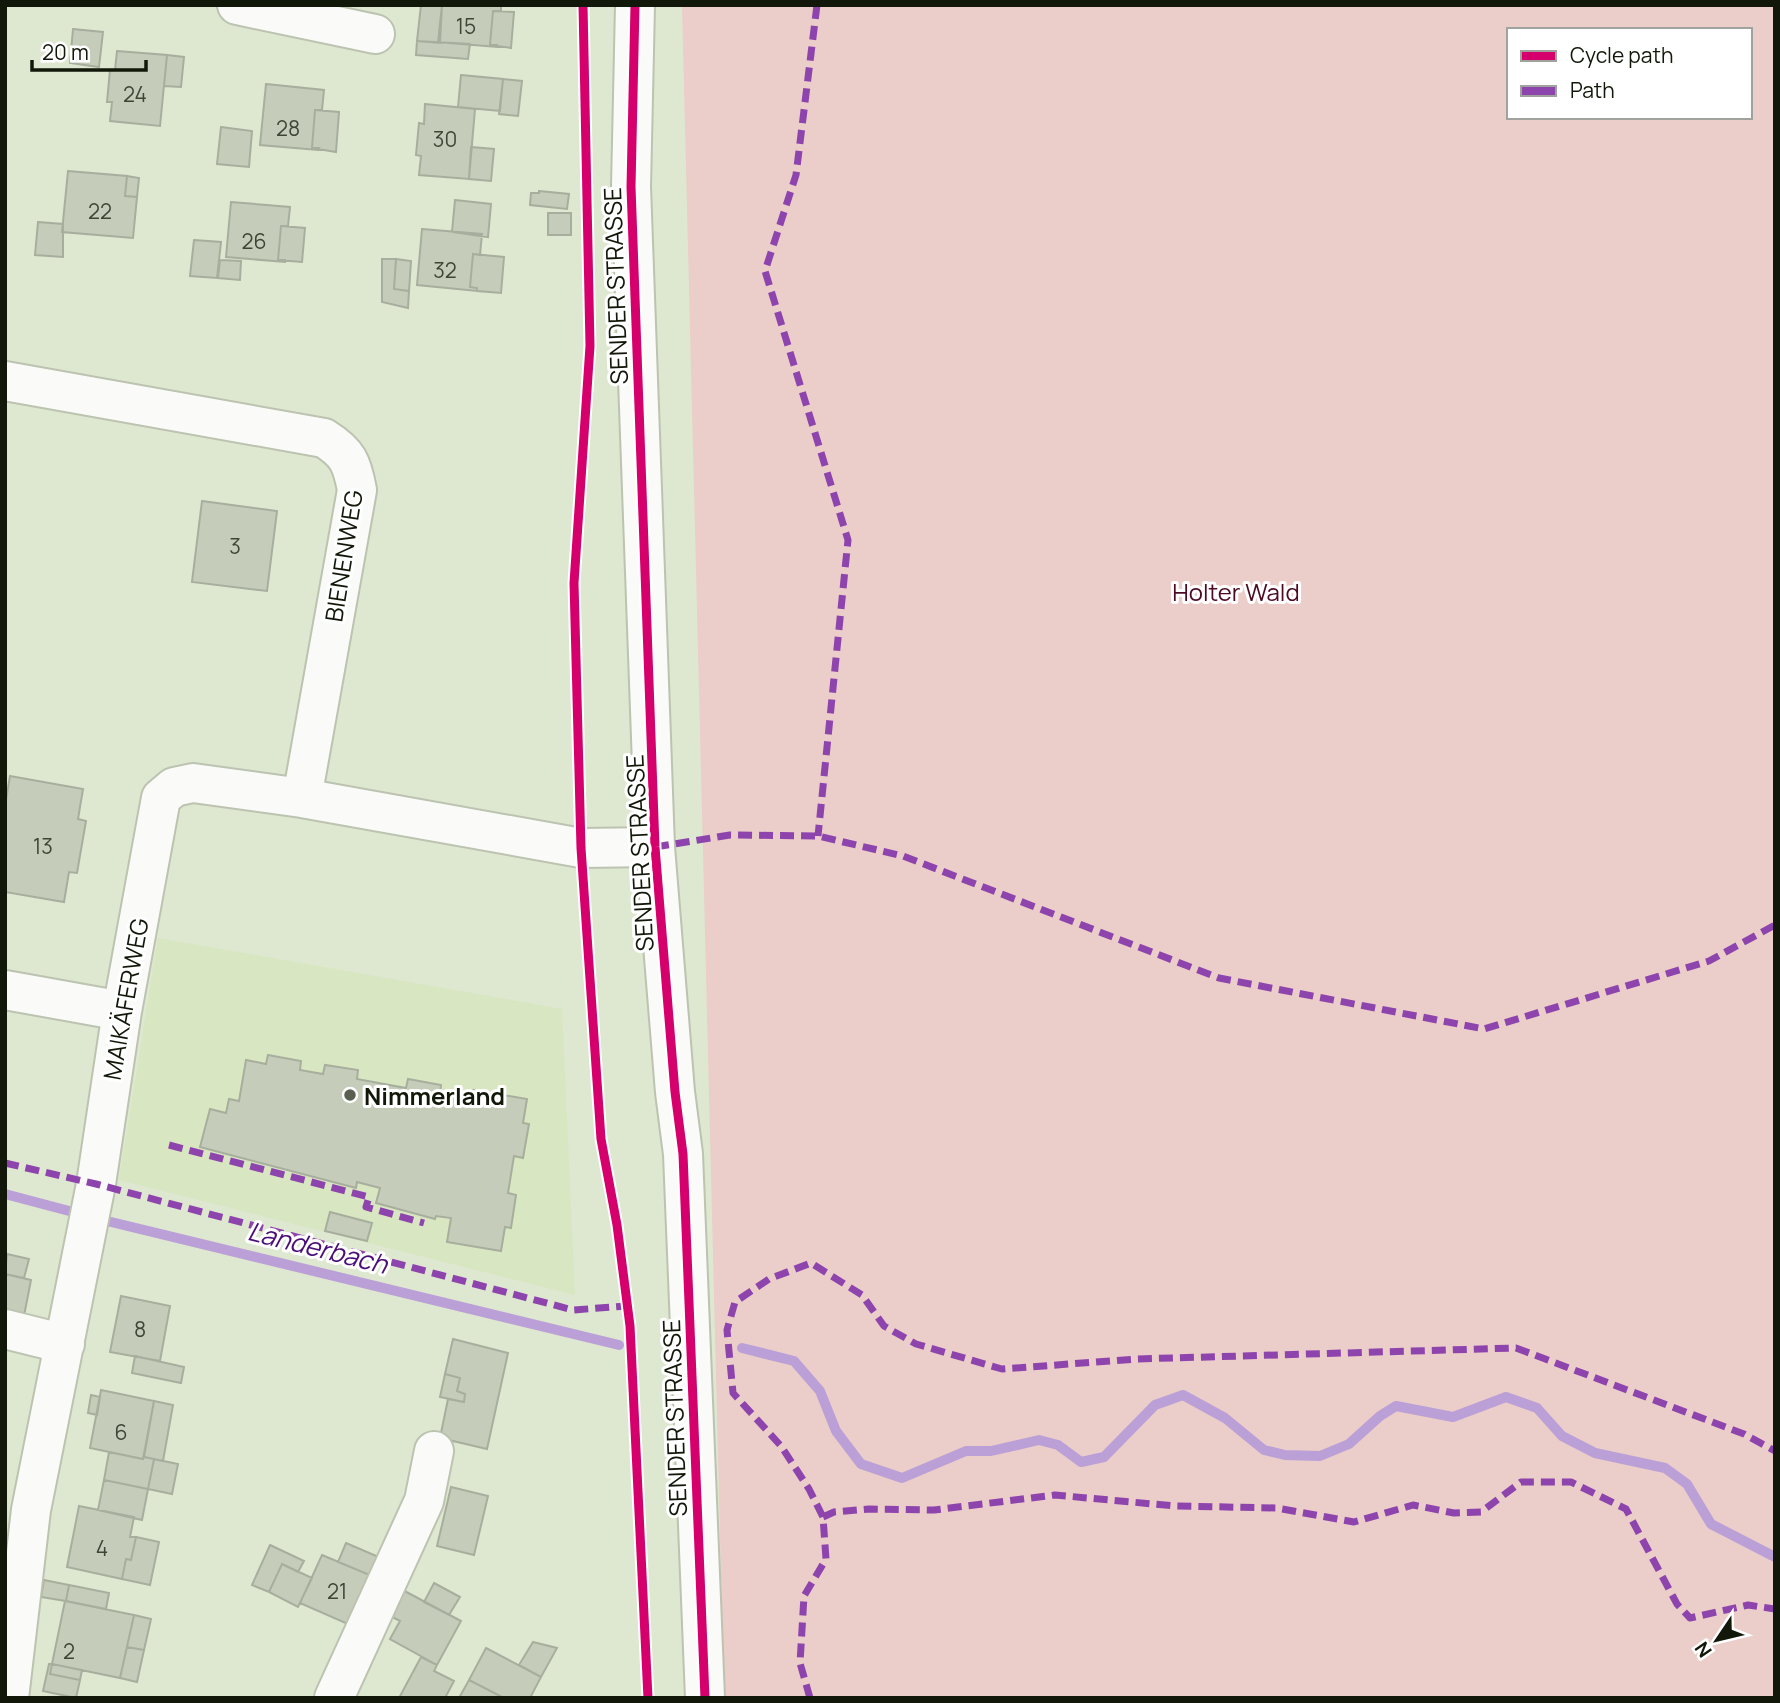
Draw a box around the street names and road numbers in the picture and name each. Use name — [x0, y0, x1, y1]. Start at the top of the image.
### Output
street label: SENDER STRASSE — [595, 187, 635, 385]
street label: BIENENWEG — [316, 488, 370, 624]
street label: SENDER STRASSE — [617, 754, 661, 952]
street label: MAIKÄFERWEG — [95, 915, 155, 1082]
street label: SENDER STRASSE — [654, 1319, 694, 1517]

